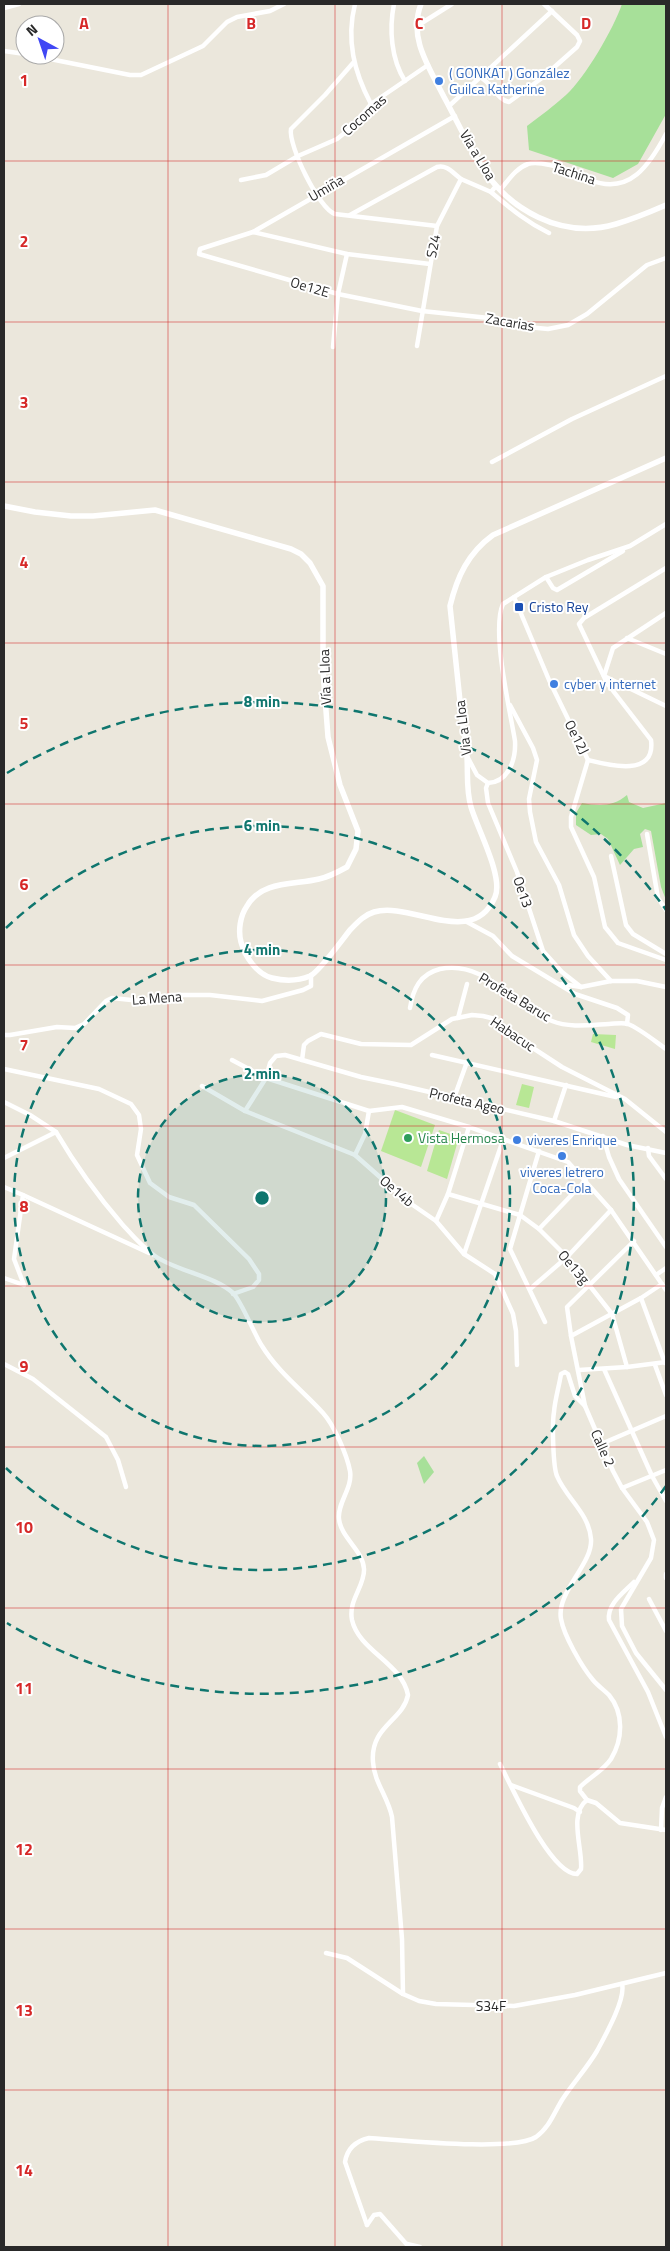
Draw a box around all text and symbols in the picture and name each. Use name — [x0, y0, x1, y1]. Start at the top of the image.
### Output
text: A — [79, 11, 89, 35]
text: B — [246, 11, 256, 35]
text: C — [415, 11, 424, 35]
text: D — [581, 11, 591, 35]
north arrow — [15, 15, 65, 65]
text: N — [21, 18, 42, 41]
place label: ( GONKAT ) González Guilca Katherine — [449, 62, 570, 99]
text: 1 — [20, 68, 28, 92]
marker: ( GONKAT ) González Guilca Katherine — [433, 75, 445, 87]
street label: Cocomas — [337, 89, 391, 140]
street label: Via a Lloa — [455, 125, 502, 184]
street label: Tachina — [550, 156, 598, 189]
street label: Umiña — [304, 169, 348, 206]
text: 2 — [20, 229, 28, 253]
street label: S24 — [420, 232, 445, 259]
street label: Oe12E — [288, 271, 332, 302]
street label: Zacarias — [484, 307, 536, 336]
text: 3 — [20, 390, 28, 414]
text: 4 — [20, 550, 29, 574]
place label: Cristo Rey — [529, 596, 589, 617]
marker: Cristo Rey — [513, 601, 525, 613]
street label: Vía a Lloa — [313, 649, 336, 705]
place label: cyber y internet — [564, 673, 656, 694]
marker: cyber y internet — [548, 678, 560, 690]
text: 8 min — [244, 690, 280, 713]
street label: Via a Lloa — [449, 699, 476, 757]
text: 5 — [20, 711, 29, 735]
street label: Oe12J — [560, 716, 595, 758]
text: 6 min — [244, 814, 280, 837]
text: 6 — [20, 872, 29, 896]
street label: Oe13 — [508, 873, 539, 910]
text: 4 min — [244, 938, 280, 961]
street label: Profeta Baruc — [475, 967, 555, 1026]
street label: La Mena — [131, 985, 183, 1010]
street label: Habacuc — [486, 1011, 540, 1056]
text: 7 — [20, 1033, 28, 1057]
text: 2 min — [244, 1062, 280, 1085]
street label: Profeta Ageo — [427, 1082, 507, 1119]
place label: Vista Hermosa — [418, 1127, 505, 1148]
place label: viveres Enrique — [527, 1129, 617, 1150]
marker: Vista Hermosa — [402, 1132, 414, 1144]
marker: viveres Enrique — [511, 1134, 523, 1146]
marker: viveres letrero Coca-Cola — [556, 1150, 568, 1162]
place label: viveres letrero Coca-Cola — [520, 1161, 604, 1198]
street label: Oe14b — [375, 1170, 419, 1211]
centre of rings — [253, 1189, 271, 1207]
text: 8 — [20, 1194, 29, 1218]
street label: Oe13g — [554, 1245, 595, 1288]
text: 9 — [20, 1354, 29, 1378]
street label: Calle 2 — [586, 1426, 621, 1470]
text: 10 — [15, 1515, 33, 1539]
text: 11 — [15, 1676, 33, 1700]
text: 12 — [15, 1837, 33, 1861]
street label: S34F — [476, 1995, 506, 2016]
text: 13 — [15, 1998, 33, 2022]
text: 14 — [15, 2158, 33, 2182]

